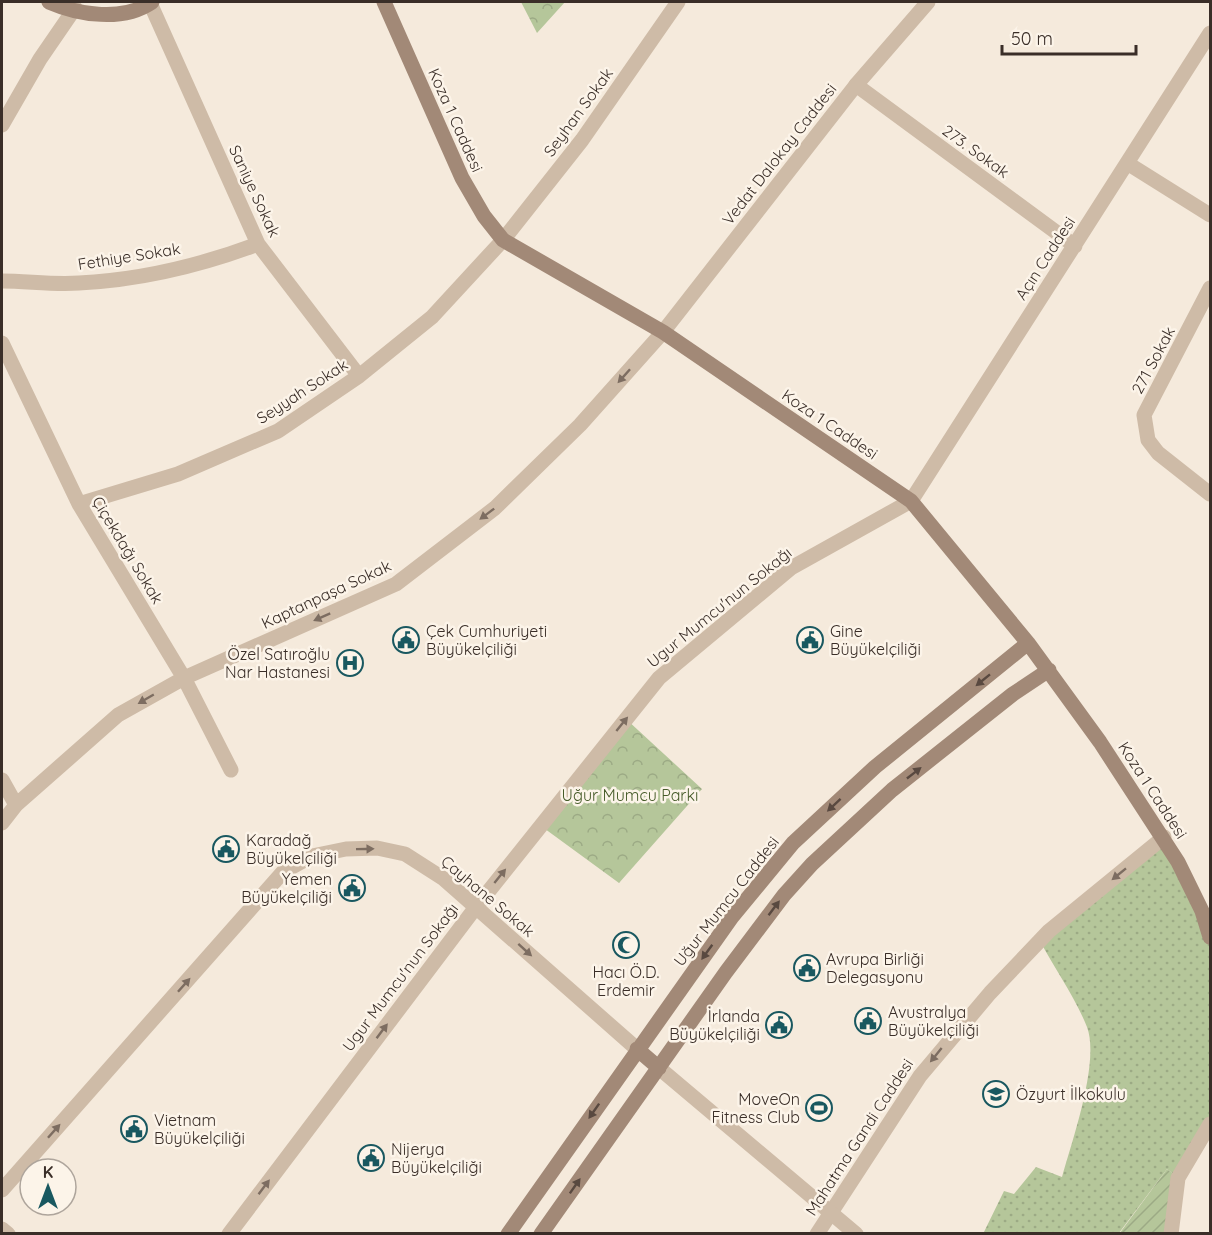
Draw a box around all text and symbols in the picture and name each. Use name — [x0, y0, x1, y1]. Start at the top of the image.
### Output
scale bar — [1002, 18, 1136, 56]
text: 50 m — [1011, 27, 1053, 50]
street label: Seyhan Sokak — [539, 64, 617, 160]
street label: Koza 1 Caddesi — [424, 65, 488, 175]
street label: Vedat Dalokay Caddesi — [718, 79, 840, 229]
street label: 273. Sokak — [939, 120, 1013, 182]
street label: Saniye Sokak — [225, 142, 285, 240]
street label: Açın Caddesi — [1011, 213, 1079, 303]
street label: Fethiye Sokak — [76, 238, 182, 274]
street label: 271 Sokak — [1127, 323, 1179, 397]
street label: Seyyah Sokak — [253, 354, 351, 428]
one-way arrow — [618, 368, 631, 383]
street label: Koza 1 Caddesi — [778, 385, 882, 463]
street label: Çiçekdağı Sokak — [88, 493, 168, 607]
one-way arrow — [479, 508, 495, 520]
street label: Ugur Mumcu'nun Sokağı — [643, 542, 795, 672]
street label: Kaptanpaşa Sokak — [258, 555, 394, 633]
one-way arrow — [314, 612, 331, 621]
place label: Çek Cumhuriyeti Büyükelçiliği — [426, 621, 547, 659]
place label: Gine Büyükelçiliği — [830, 621, 921, 659]
public building icon: Çek Cumhuriyeti Büyükelçiliği — [391, 625, 421, 655]
public building icon: Gine Büyükelçiliği — [795, 625, 825, 655]
place label: Özel Satıroğlu Nar Hastanesi — [225, 644, 330, 682]
hospital icon: Özel Satıroğlu Nar Hastanesi — [335, 648, 365, 678]
one-way arrow — [976, 673, 991, 685]
one-way arrow — [138, 694, 154, 705]
one-way arrow — [616, 716, 629, 732]
street label: Koza 1 Caddesi — [1114, 738, 1192, 842]
one-way arrow — [906, 766, 922, 779]
park label: Uğur Mumcu Parkı — [561, 785, 699, 805]
one-way arrow — [827, 798, 842, 811]
place label: Karadağ Büyükelçiliği — [246, 830, 337, 868]
street label: Uğur Mumcu Caddesi — [669, 832, 783, 970]
public building icon: Karadağ Büyükelçiliği — [211, 834, 241, 864]
one-way arrow — [355, 844, 374, 853]
street label: Çayhane Sokak — [437, 851, 539, 941]
one-way arrow — [1111, 868, 1127, 881]
place label: Yemen Büyükelçiliği — [241, 869, 332, 907]
one-way arrow — [494, 869, 506, 884]
public building icon: Yemen Büyükelçiliği — [337, 873, 367, 903]
street label: Ugur Mumcu'nun Sokağı — [338, 899, 462, 1055]
one-way arrow — [768, 900, 781, 916]
mosque icon: Hacı Ö.D. Erdemir — [611, 930, 641, 960]
one-way arrow — [518, 943, 533, 957]
one-way arrow — [701, 945, 713, 960]
place label: Avrupa Birliği Delegasyonu — [826, 949, 924, 987]
public building icon: Avrupa Birliği Delegasyonu — [792, 953, 822, 983]
place label: Hacı Ö.D. Erdemir — [593, 962, 660, 1000]
one-way arrow — [177, 977, 190, 993]
place label: Avustralya Büyükelçiliği — [888, 1002, 979, 1040]
place label: İrlanda Büyükelçiliği — [669, 1006, 760, 1044]
public building icon: Avustralya Büyükelçiliği — [853, 1006, 883, 1036]
public building icon: İrlanda Büyükelçiliği — [764, 1010, 794, 1040]
one-way arrow — [376, 1024, 388, 1040]
one-way arrow — [929, 1047, 942, 1063]
street label: Mahatma Gandi Caddesi — [801, 1055, 917, 1219]
school or university icon: Özyurt İlkokulu — [981, 1079, 1011, 1109]
place label: Özyurt İlkokulu — [1016, 1084, 1126, 1104]
place label: MoveOn Fitness Club — [712, 1089, 800, 1127]
sports icon: MoveOn Fitness Club — [804, 1093, 834, 1123]
one-way arrow — [589, 1103, 600, 1119]
place label: Vietnam Büyükelçiliği — [154, 1110, 245, 1148]
public building icon: Vietnam Büyükelçiliği — [119, 1114, 149, 1144]
one-way arrow — [47, 1124, 60, 1139]
place label: Nijerya Büyükelçiliği — [391, 1139, 482, 1177]
public building icon: Nijerya Büyükelçiliği — [356, 1143, 386, 1173]
north arrow — [18, 1157, 78, 1217]
text: K — [43, 1162, 53, 1182]
one-way arrow — [569, 1178, 581, 1194]
one-way arrow — [258, 1179, 270, 1194]

